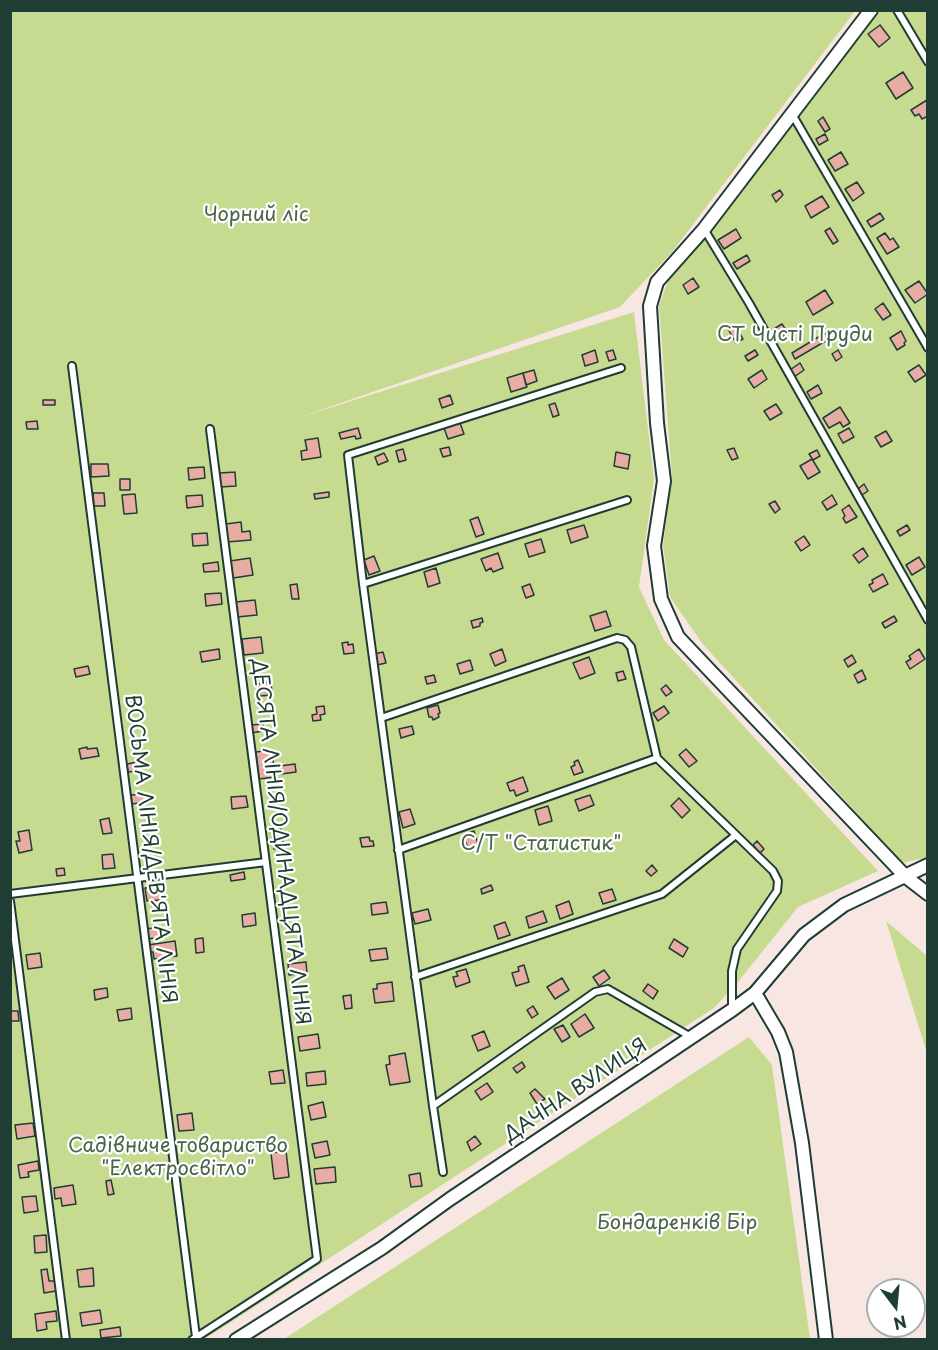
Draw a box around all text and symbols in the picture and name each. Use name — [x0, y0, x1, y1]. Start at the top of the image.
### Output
park label: Чорний ліс — [204, 203, 308, 227]
park label: СТ Чисті Пруди — [717, 323, 873, 347]
street label: ДЕСЯТА ЛІНІЯ/ОДИНАДЦЯТА ЛІНІЯ — [246, 658, 314, 1026]
street label: ВОСЬМА ЛІНІЯ/ДЕВ'ЯТА ЛІНІЯ — [119, 693, 181, 1005]
park label: С/Т "Статистик" — [461, 832, 621, 856]
street label: ДАЧНА ВУЛИЦЯ — [500, 1034, 652, 1148]
park label: Садівниче товариство "Електросвітло" — [68, 1134, 288, 1181]
park label: Бондаренків Бір — [597, 1211, 757, 1235]
north arrow — [866, 1278, 926, 1338]
text: N — [891, 1310, 910, 1337]

